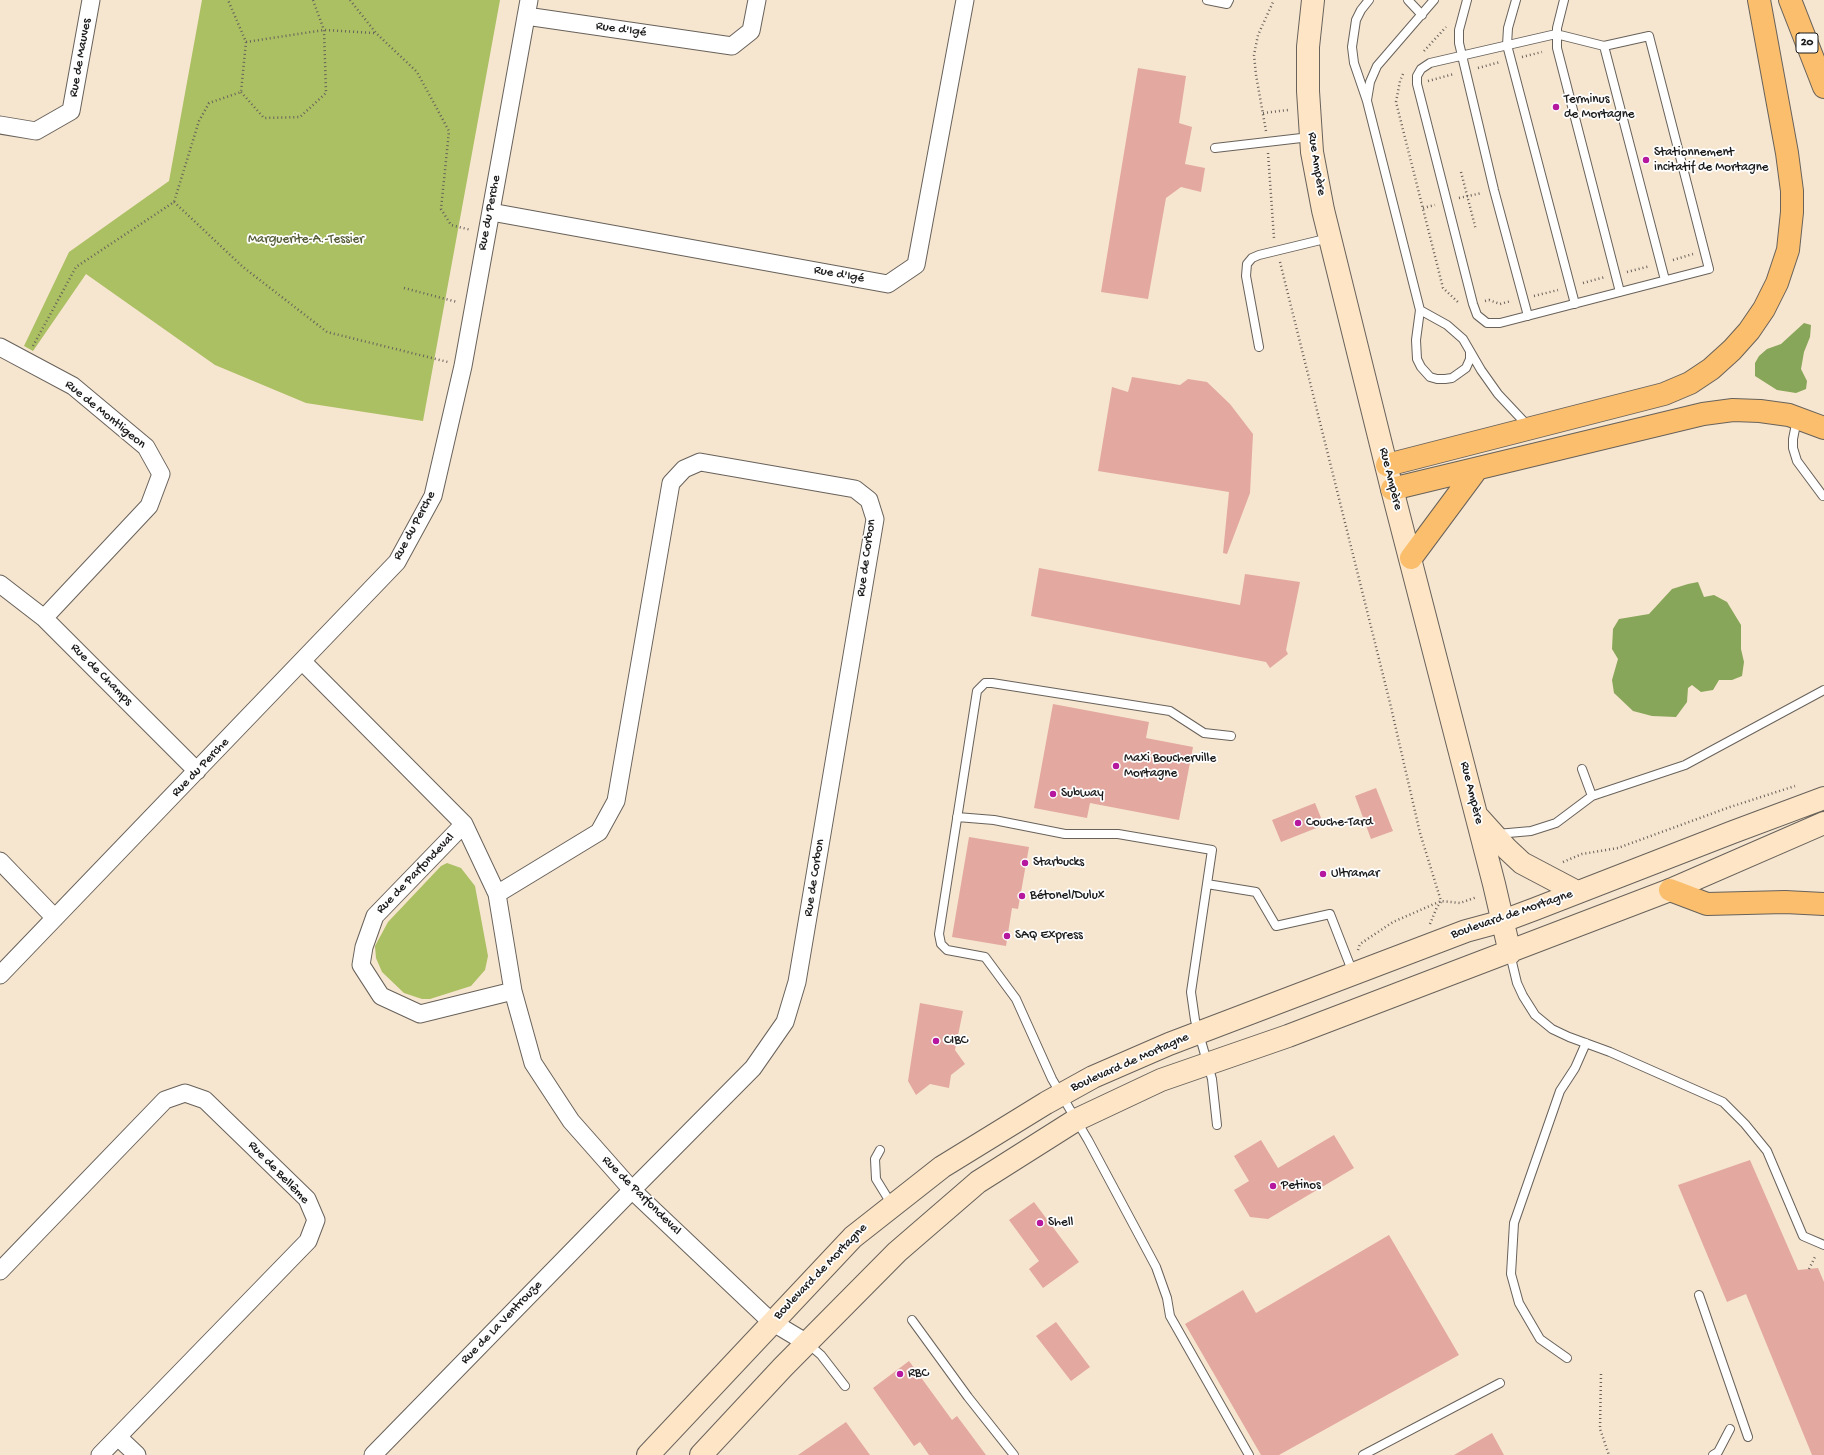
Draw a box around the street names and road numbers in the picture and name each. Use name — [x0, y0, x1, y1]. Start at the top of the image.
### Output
street label: Rue de Mauves — [66, 17, 96, 99]
street label: Rue d'Igé — [595, 19, 647, 41]
road number: 20 — [1796, 33, 1818, 53]
street label: Rue Ampère — [1303, 131, 1329, 197]
street label: Rue du Perche — [475, 174, 505, 252]
street label: Rue d'Igé — [813, 263, 865, 287]
street label: Rue de Montligeon — [61, 377, 149, 453]
street label: Rue Ampère — [1375, 446, 1405, 512]
street label: Rue du Perche — [390, 489, 440, 563]
street label: Rue de Corbon — [854, 518, 880, 598]
street label: Rue de Champs — [67, 641, 135, 709]
street label: Rue du Perche — [169, 735, 233, 801]
street label: Rue Ampère — [1456, 760, 1486, 826]
street label: Rue de Parfondeval — [374, 830, 458, 918]
street label: Rue de Corbon — [801, 838, 829, 918]
street label: Boulevard de Mortagne — [1449, 887, 1575, 943]
street label: Boulevard de Mortagne — [1068, 1030, 1192, 1096]
street label: Rue de Bellême — [244, 1138, 312, 1208]
street label: Rue de Parfondeval — [598, 1153, 684, 1239]
street label: Boulevard de Mortagne — [771, 1221, 871, 1323]
street label: Rue de La Ventrouze — [458, 1278, 546, 1368]

